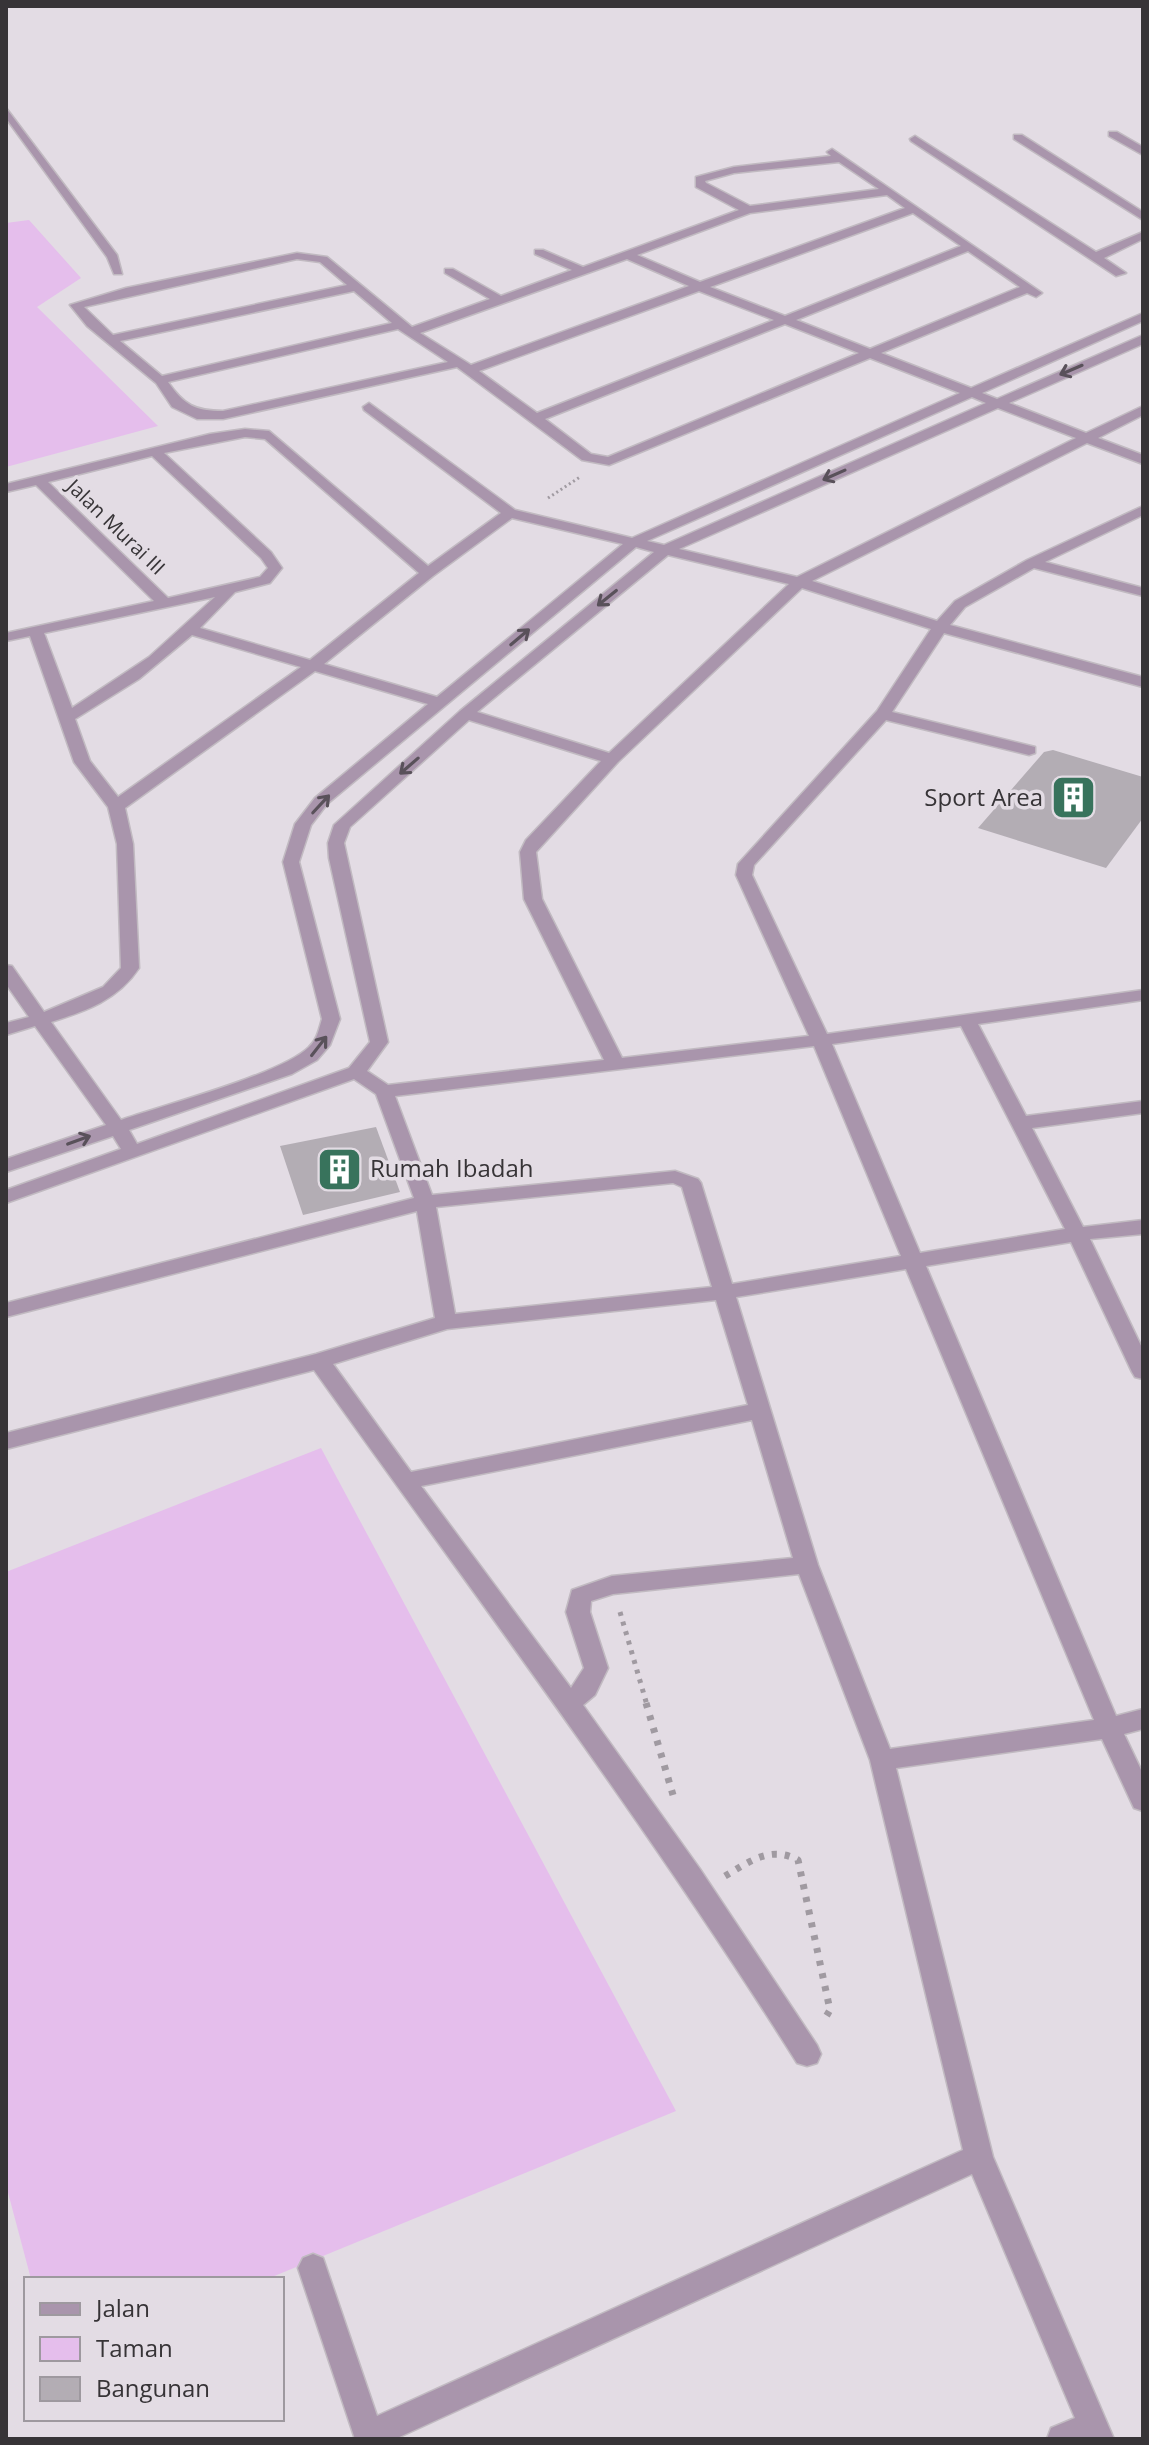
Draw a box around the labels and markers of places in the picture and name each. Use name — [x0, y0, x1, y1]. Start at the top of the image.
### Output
building icon: Sport Area — [1050, 774, 1098, 822]
place label: Sport Area — [924, 780, 1043, 813]
building icon: Rumah Ibadah — [315, 1145, 363, 1193]
place label: Rumah Ibadah — [370, 1151, 534, 1184]

